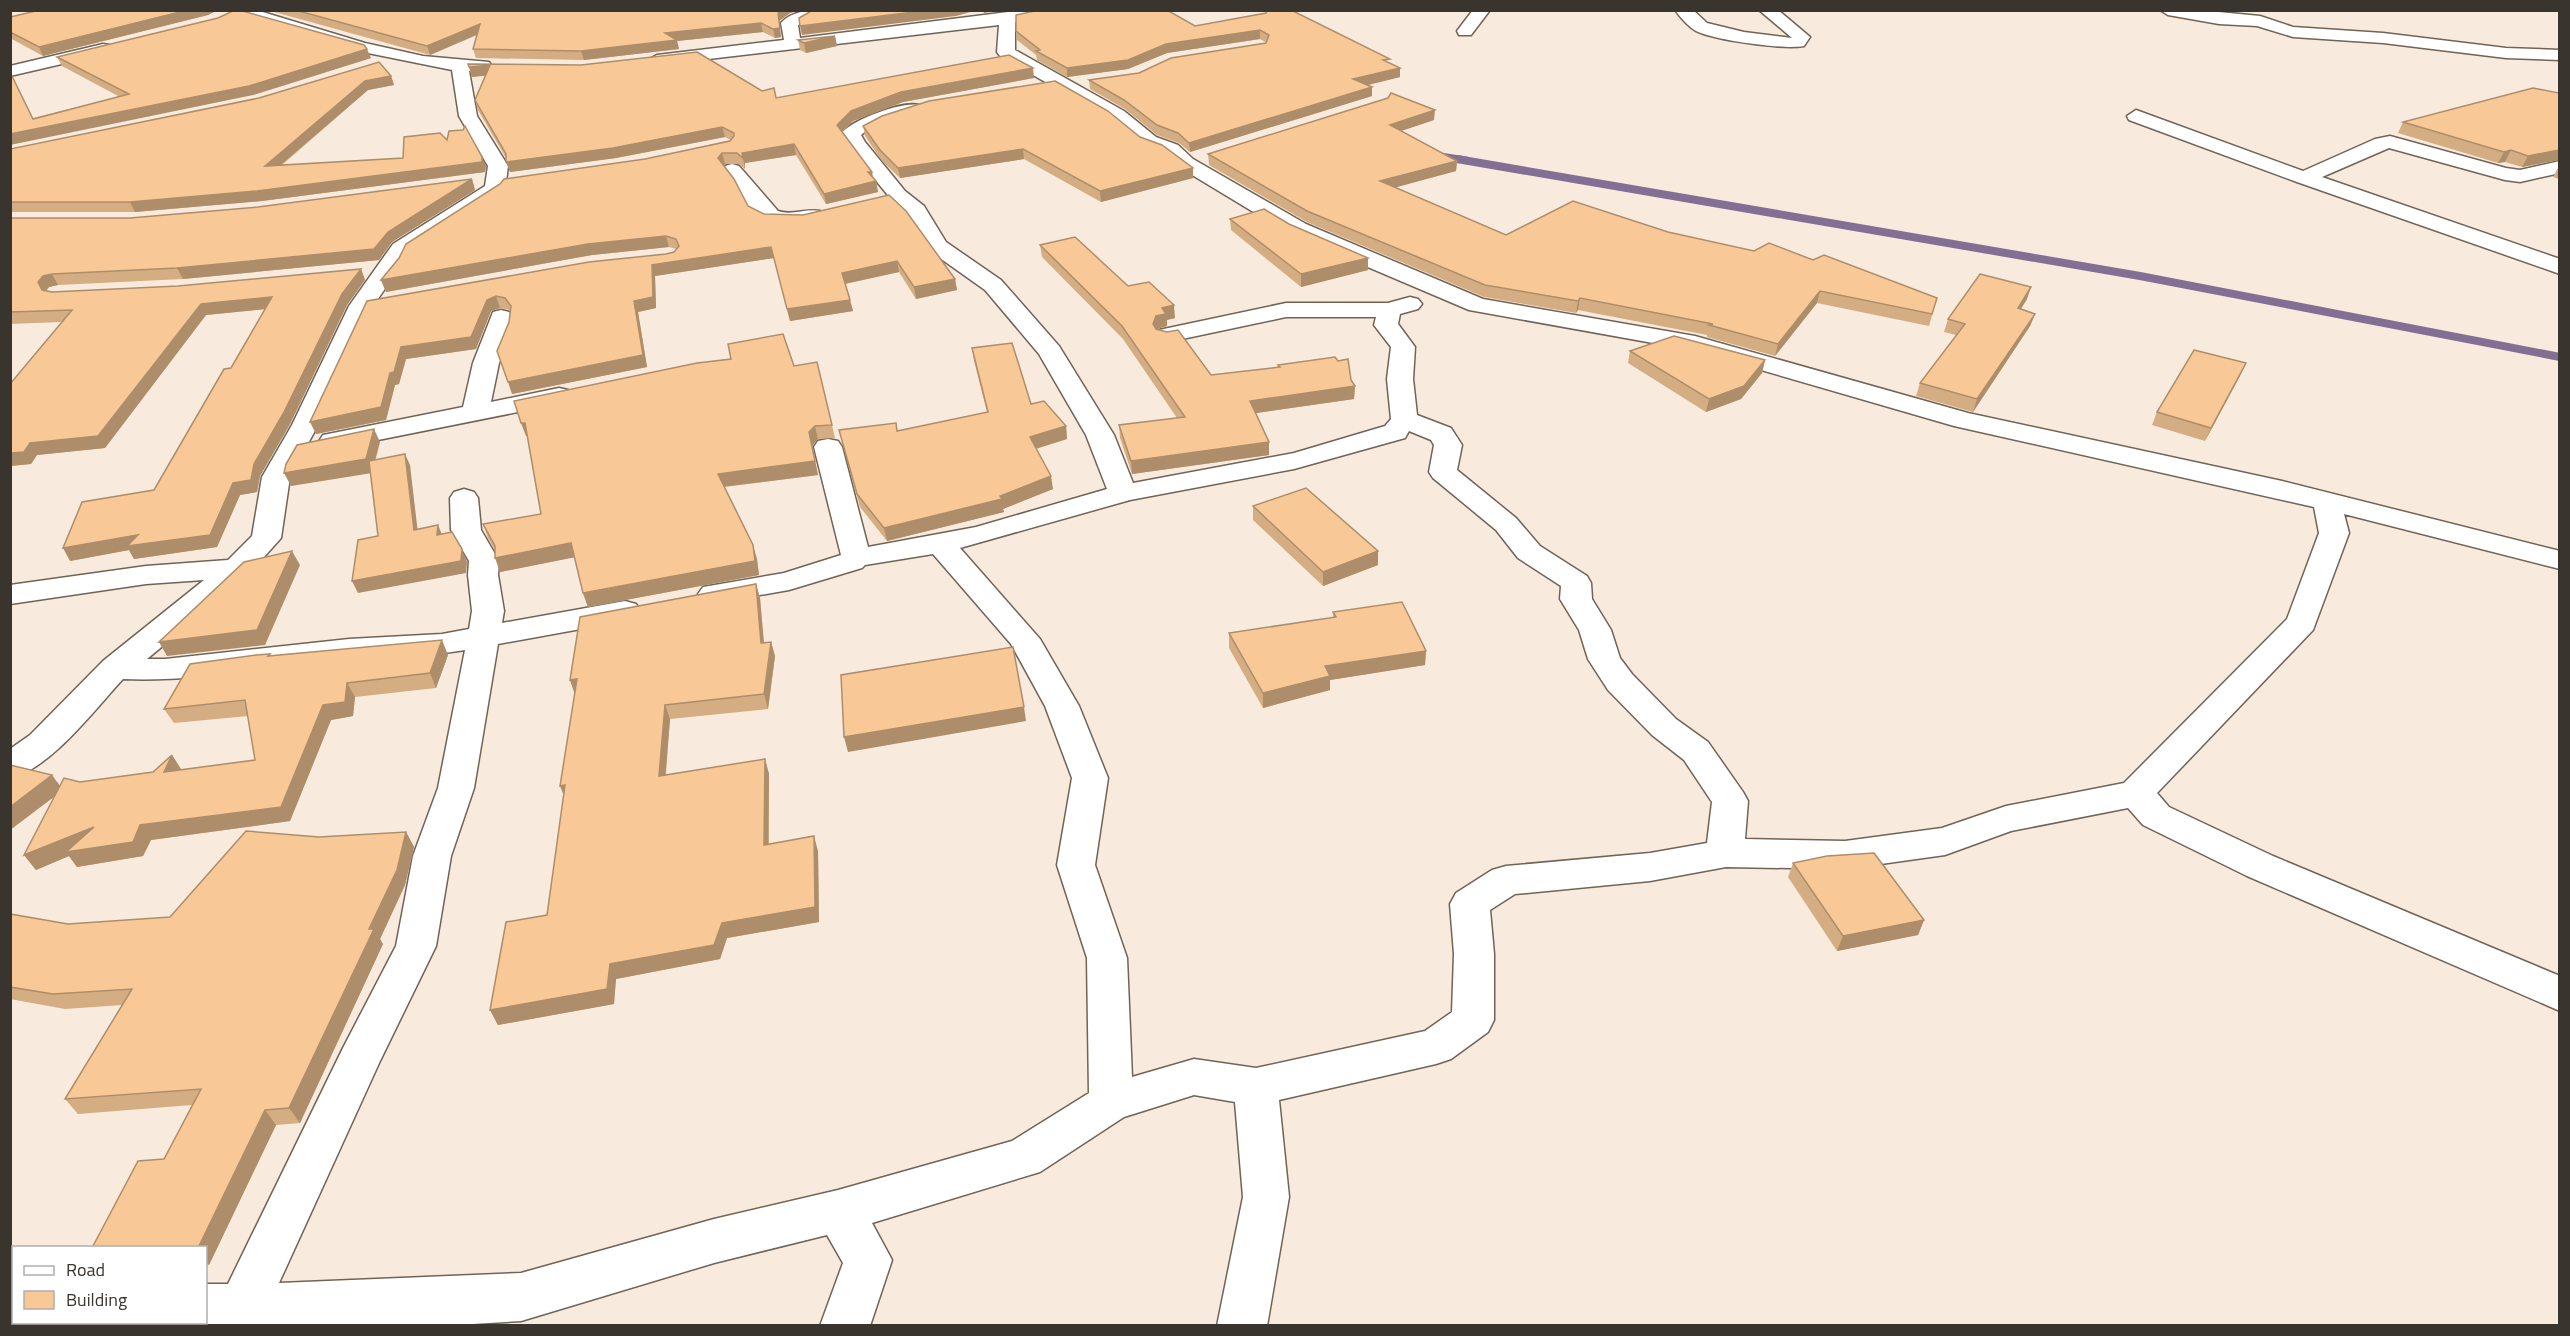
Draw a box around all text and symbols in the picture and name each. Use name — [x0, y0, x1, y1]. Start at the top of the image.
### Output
legend — [12, 1246, 207, 1324]
text: Road — [66, 1256, 105, 1283]
text: Building — [66, 1286, 127, 1313]

